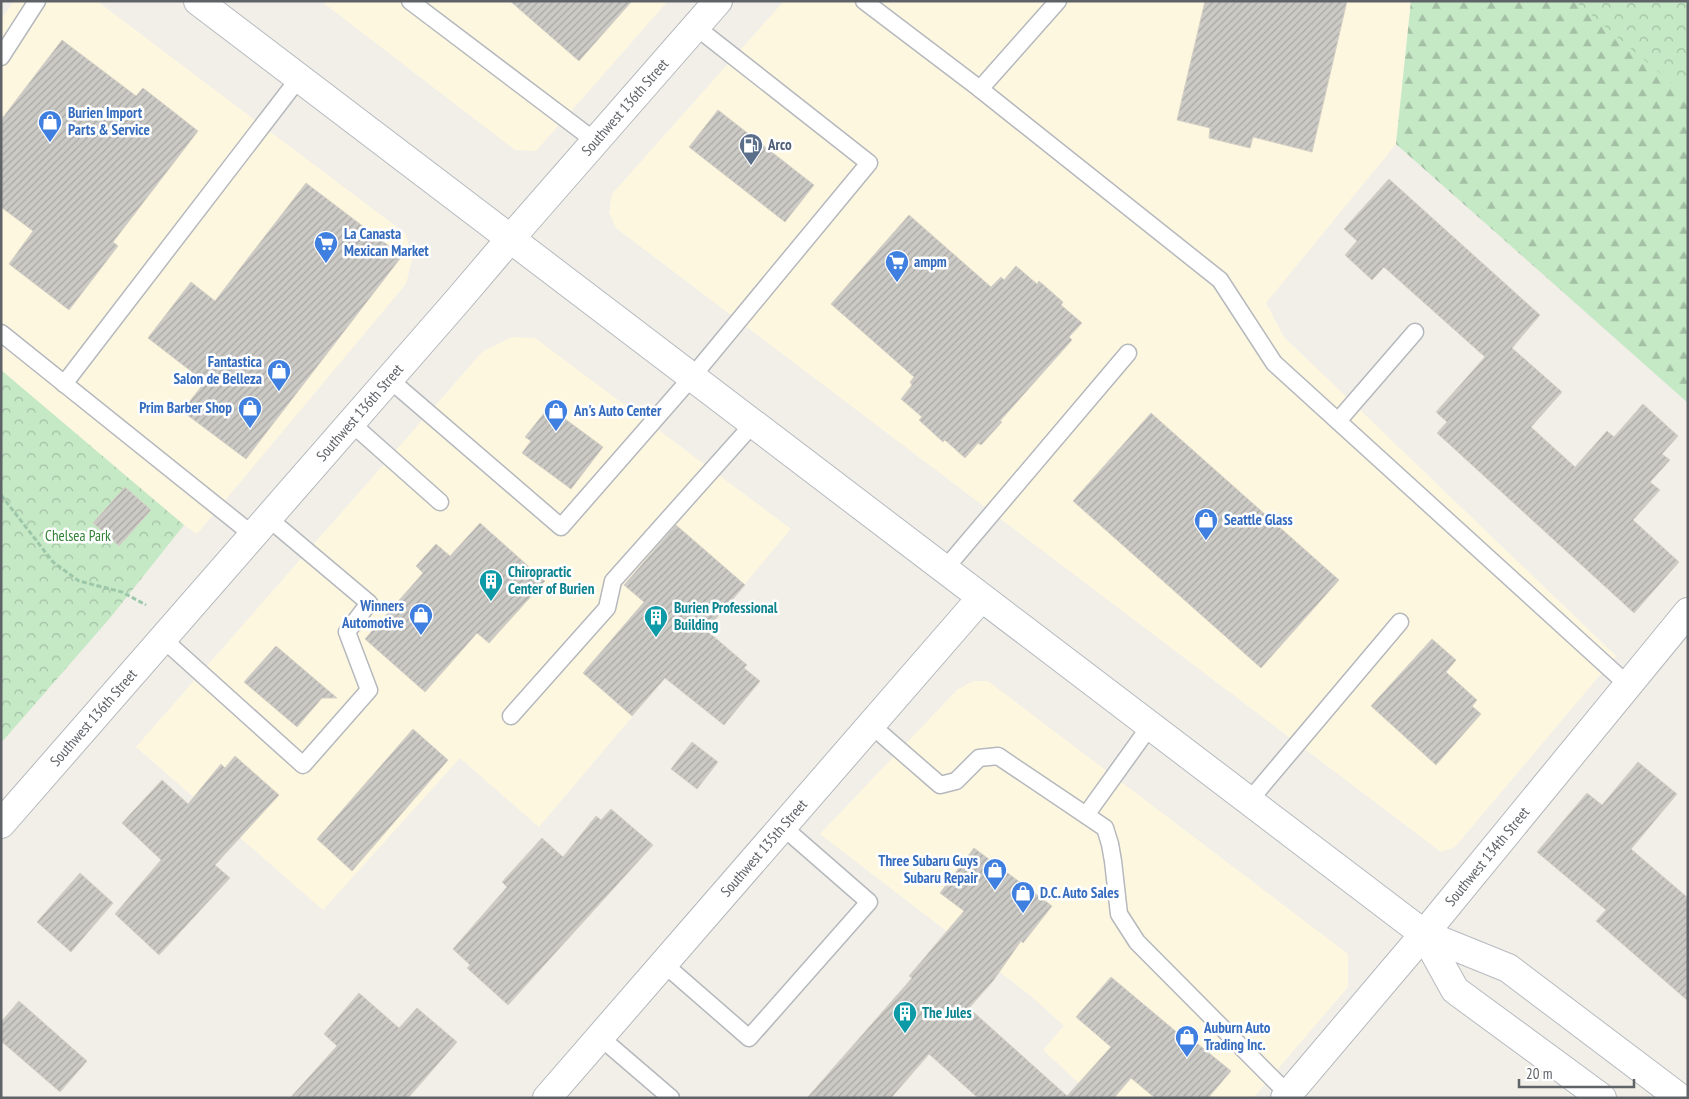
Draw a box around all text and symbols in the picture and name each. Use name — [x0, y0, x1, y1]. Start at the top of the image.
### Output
street label: Southwest 136th Street — [577, 54, 672, 159]
place label: Burien Import Parts & Service — [68, 103, 150, 139]
shop icon: Burien Import Parts & Service — [37, 109, 63, 143]
fuel station icon: Arco — [738, 132, 764, 166]
place label: Arco — [767, 135, 792, 154]
place label: La Canasta Mexican Market — [344, 224, 429, 260]
supermarket icon: La Canasta Mexican Market — [313, 230, 339, 264]
supermarket icon: ampm — [884, 249, 910, 283]
place label: ampm — [914, 252, 947, 271]
place label: Fantastica Salon de Belleza — [174, 352, 262, 388]
shop icon: Fantastica Salon de Belleza — [266, 358, 292, 392]
street label: Southwest 136th Street — [312, 360, 407, 465]
shop icon: Prim Barber Shop — [237, 395, 263, 429]
place label: Prim Barber Shop — [139, 398, 232, 417]
shop icon: An's Auto Center — [543, 398, 569, 432]
place label: An's Auto Center — [573, 401, 662, 420]
shop icon: Seattle Glass — [1193, 507, 1219, 541]
place label: Seattle Glass — [1224, 510, 1293, 529]
park label: Chelsea Park — [45, 526, 111, 545]
place label: Chiropractic Center of Burien — [508, 562, 595, 598]
building icon: Chiropractic Center of Burien — [478, 568, 504, 602]
place label: Winners Automotive — [341, 596, 404, 632]
place label: Burien Professional Building — [674, 598, 778, 634]
shop icon: Winners Automotive — [408, 602, 434, 636]
building icon: Burien Professional Building — [643, 604, 669, 638]
street label: Southwest 136th Street — [46, 665, 141, 770]
street label: Southwest 135th Street — [716, 795, 811, 900]
street label: Southwest 134th Street — [1441, 803, 1533, 910]
place label: Three Subaru Guys Subaru Repair — [878, 851, 979, 887]
shop icon: Three Subaru Guys Subaru Repair — [982, 857, 1008, 891]
shop icon: D.C. Auto Sales — [1010, 880, 1036, 914]
place label: D.C. Auto Sales — [1040, 883, 1119, 902]
building icon: The Jules — [892, 1000, 918, 1034]
place label: The Jules — [922, 1003, 972, 1022]
place label: Auburn Auto Trading Inc. — [1203, 1018, 1271, 1054]
shop icon: Auburn Auto Trading Inc. — [1174, 1024, 1200, 1058]
scale bar — [1519, 1056, 1634, 1088]
text: 20 m — [1526, 1064, 1552, 1083]

